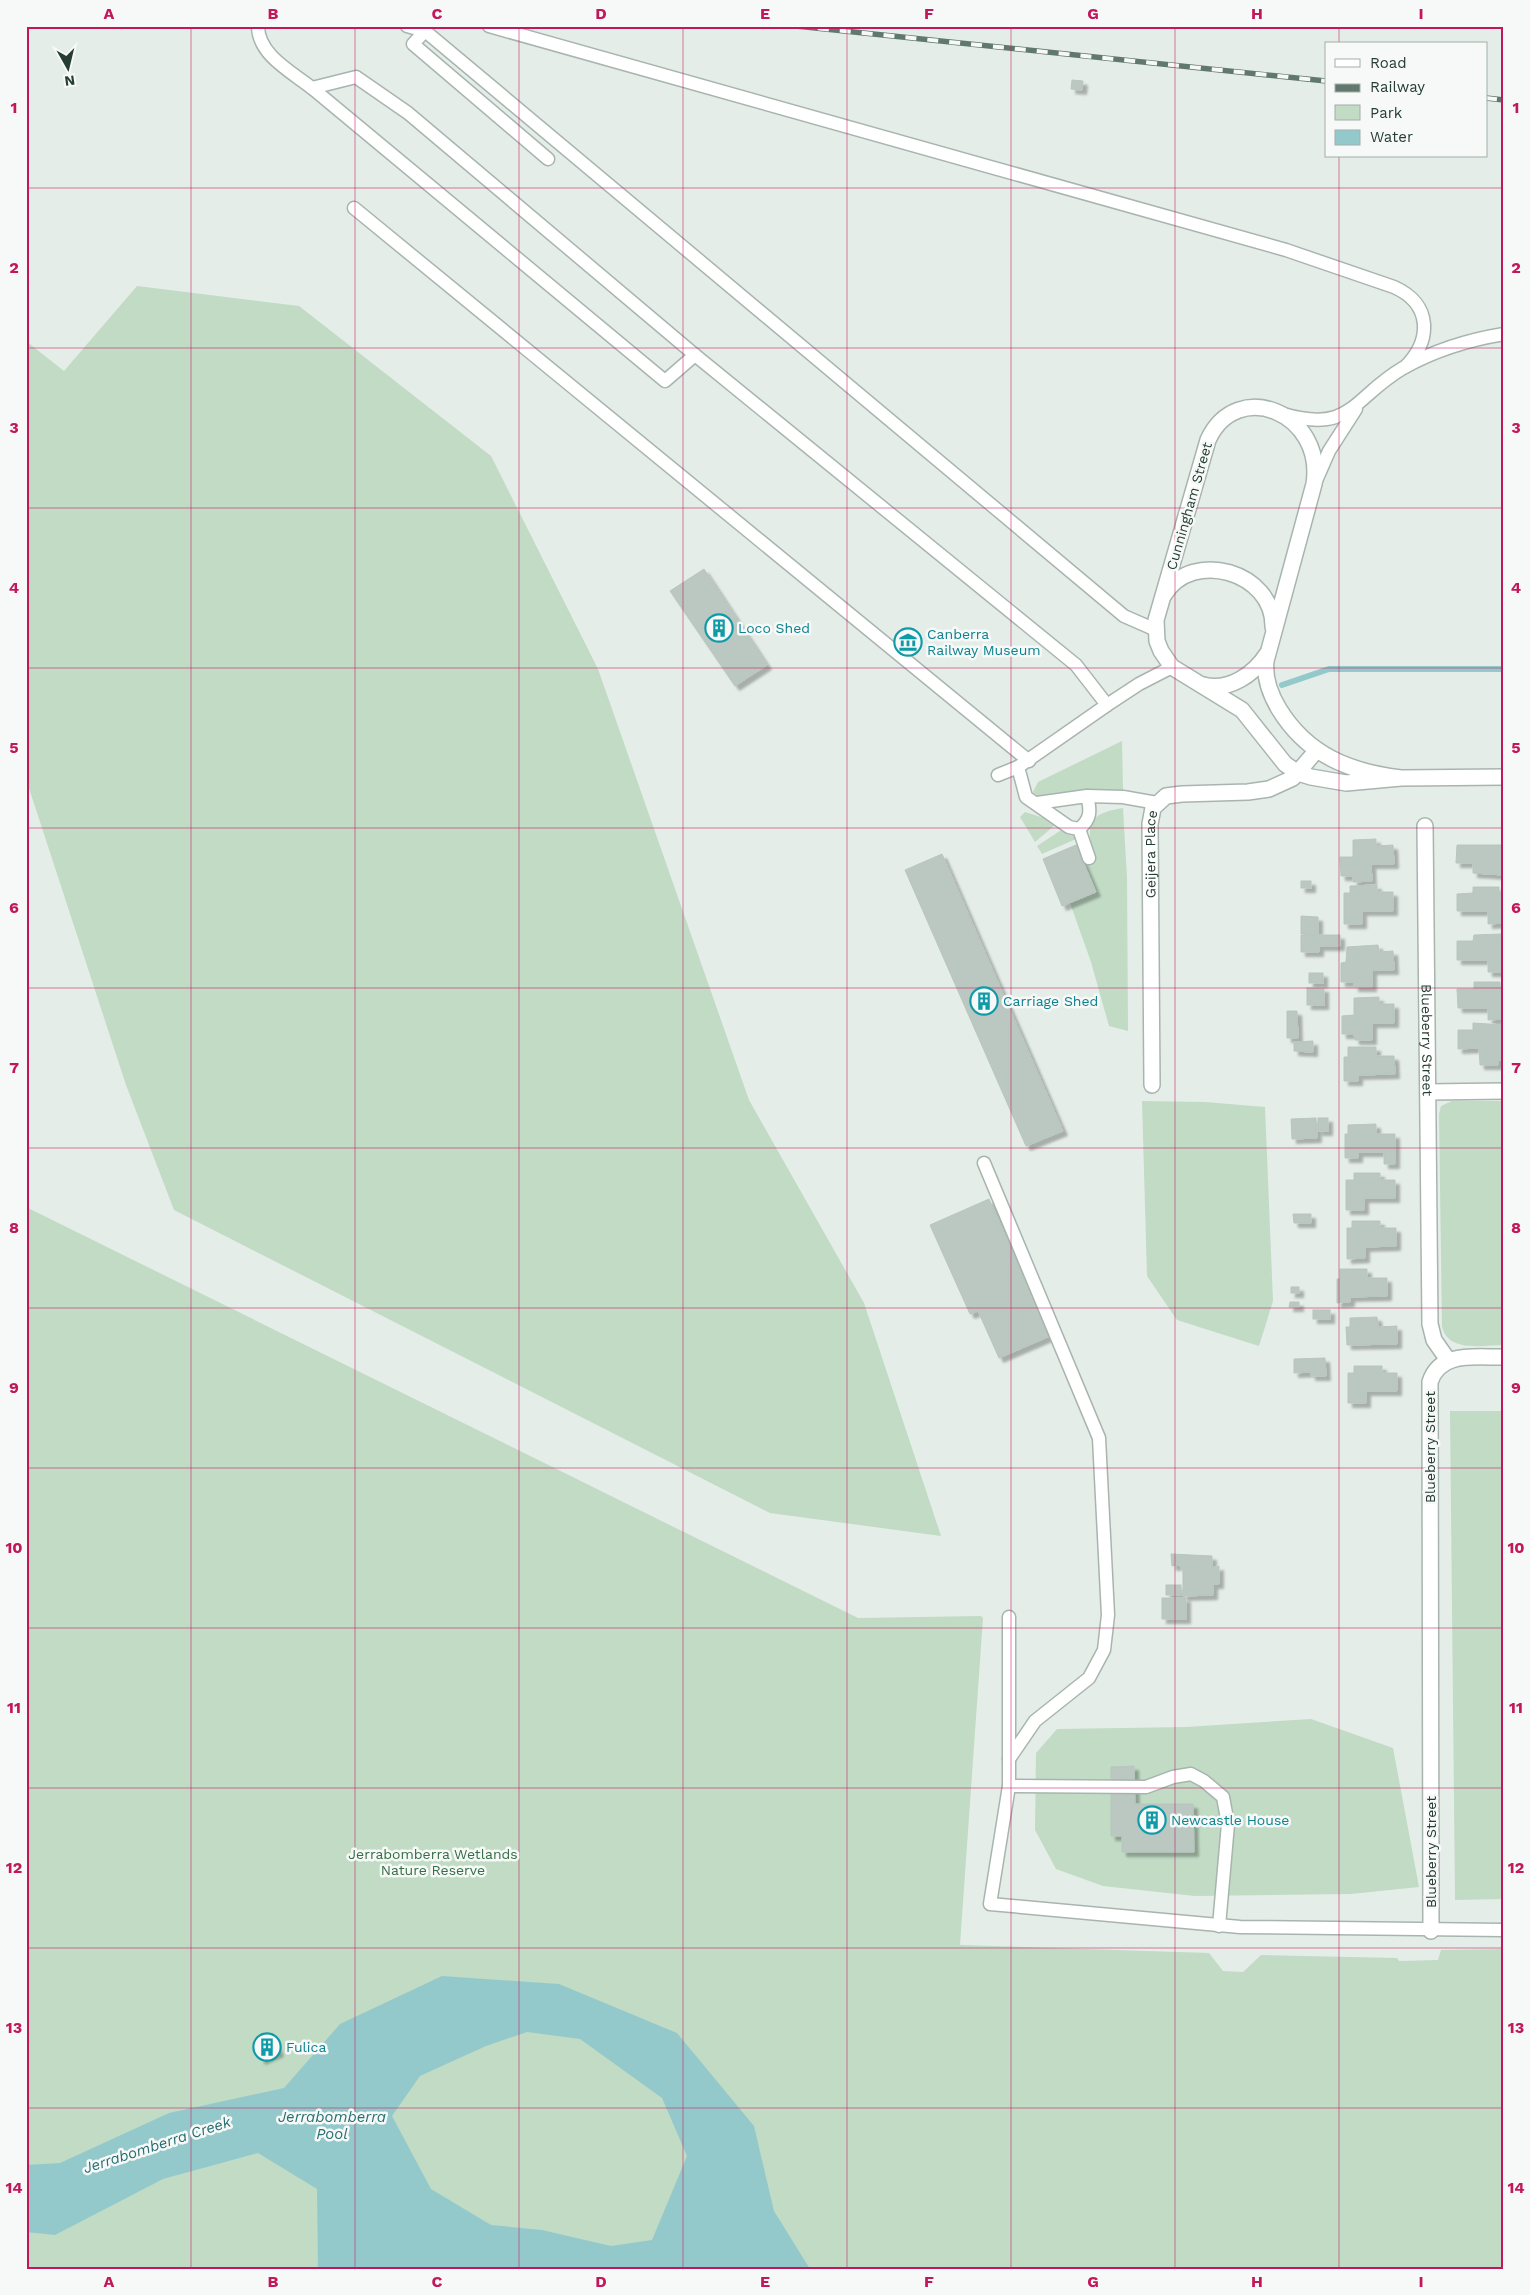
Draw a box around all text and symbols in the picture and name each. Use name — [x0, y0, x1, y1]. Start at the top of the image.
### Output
text: A — [104, 4, 115, 23]
text: B — [268, 4, 279, 23]
text: C — [432, 4, 443, 23]
text: D — [595, 4, 607, 23]
text: E — [760, 4, 770, 23]
text: F — [924, 4, 934, 23]
text: G — [1087, 4, 1099, 23]
text: H — [1251, 4, 1263, 23]
text: I — [1418, 4, 1424, 23]
north arrow — [42, 42, 92, 92]
legend — [1325, 42, 1488, 158]
text: Road — [1370, 54, 1407, 72]
text: N — [64, 72, 76, 90]
text: Railway — [1370, 78, 1425, 96]
text: 1 — [11, 98, 17, 117]
text: 1 — [1513, 98, 1519, 117]
text: Park — [1370, 104, 1403, 122]
text: Water — [1370, 128, 1413, 146]
text: 2 — [9, 258, 19, 277]
text: 2 — [1511, 258, 1521, 277]
text: 3 — [9, 418, 19, 437]
text: 3 — [1511, 418, 1521, 437]
street label: Cunningham Street — [1163, 440, 1215, 572]
text: 4 — [9, 578, 19, 597]
text: 4 — [1511, 578, 1521, 597]
building icon: Loco Shed — [704, 613, 734, 643]
place label: Loco Shed — [738, 620, 810, 636]
place label: Canberra Railway Museum — [927, 626, 1041, 658]
museum icon: Canberra Railway Museum — [893, 627, 923, 657]
text: 5 — [9, 738, 19, 757]
text: 5 — [1511, 738, 1521, 757]
street label: Geijera Place — [1142, 809, 1160, 898]
text: 6 — [9, 898, 19, 917]
text: 6 — [1511, 898, 1521, 917]
street label: Blueberry Street — [1419, 984, 1436, 1096]
building icon: Carriage Shed — [969, 986, 999, 1016]
place label: Carriage Shed — [1003, 993, 1098, 1009]
text: 7 — [9, 1058, 19, 1077]
text: 7 — [1511, 1058, 1521, 1077]
text: 8 — [9, 1218, 19, 1237]
text: 8 — [1511, 1218, 1521, 1237]
text: 9 — [9, 1378, 19, 1397]
text: 9 — [1511, 1378, 1521, 1397]
street label: Blueberry Street — [1422, 1391, 1438, 1503]
text: 10 — [5, 1538, 23, 1557]
text: 10 — [1507, 1538, 1525, 1557]
text: 11 — [7, 1698, 21, 1717]
text: 11 — [1509, 1698, 1523, 1717]
street label: Blueberry Street — [1423, 1796, 1439, 1908]
building icon: Newcastle House — [1137, 1805, 1167, 1835]
place label: Newcastle House — [1171, 1812, 1289, 1828]
park label: Jerrabomberra Wetlands Nature Reserve — [348, 1846, 518, 1878]
text: 12 — [6, 1858, 22, 1877]
text: 12 — [1508, 1858, 1524, 1877]
text: 13 — [6, 2018, 22, 2037]
text: 13 — [1508, 2018, 1524, 2037]
building icon: Fulica — [252, 2032, 282, 2062]
place label: Fulica — [286, 2039, 326, 2055]
water label: Jerrabomberra Pool — [278, 2108, 386, 2143]
water label: Jerrabomberra Creek — [81, 2112, 234, 2177]
text: 14 — [5, 2178, 23, 2197]
text: 14 — [1507, 2178, 1525, 2197]
text: A — [104, 2272, 115, 2291]
text: B — [268, 2272, 279, 2291]
text: C — [432, 2272, 443, 2291]
text: D — [595, 2272, 607, 2291]
text: E — [760, 2272, 770, 2291]
text: F — [924, 2272, 934, 2291]
text: G — [1087, 2272, 1099, 2291]
text: H — [1251, 2272, 1263, 2291]
text: I — [1418, 2272, 1424, 2291]

